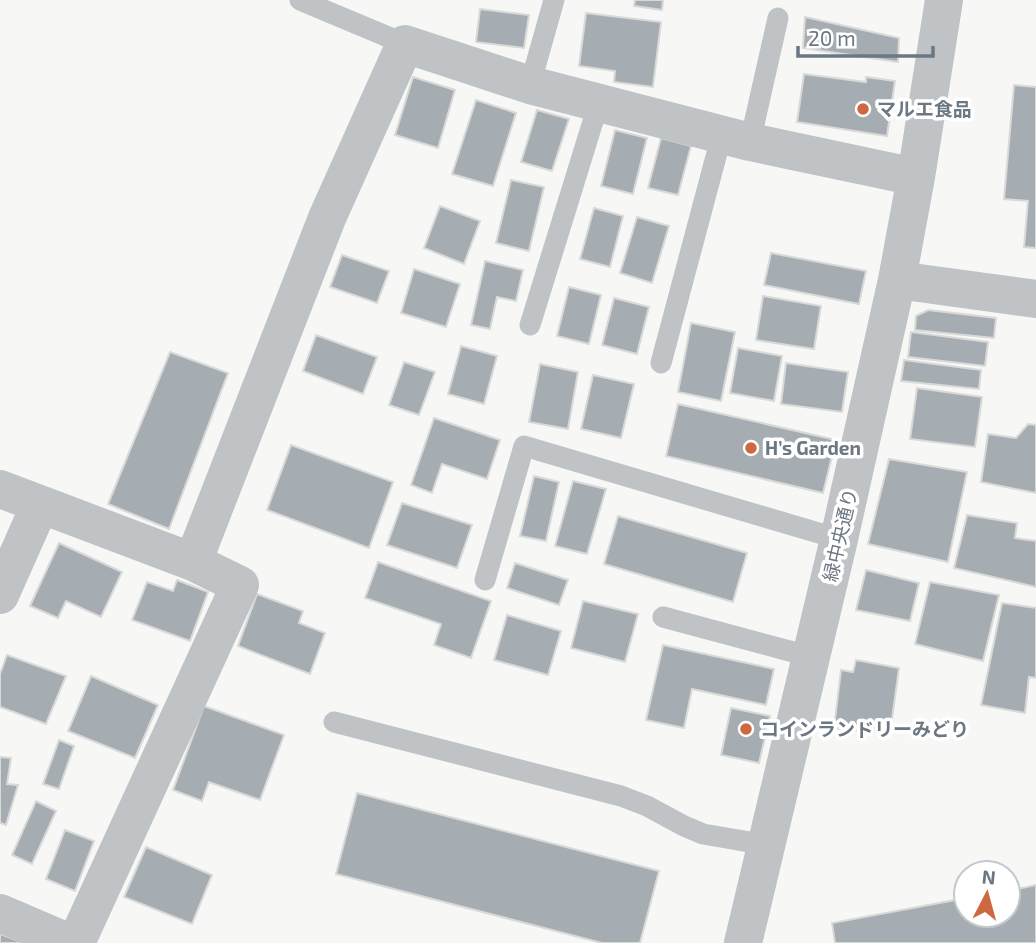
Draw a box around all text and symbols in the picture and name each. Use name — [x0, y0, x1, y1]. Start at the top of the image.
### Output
scale bar — [798, 14, 933, 58]
text: 20 m — [808, 25, 856, 50]
place label: マルエ食品 — [877, 97, 972, 120]
marker: マルエ食品 — [855, 101, 871, 117]
place label: H’s Garden — [765, 436, 861, 459]
marker: H’s Garden — [743, 440, 759, 456]
street label: 緑中央通り — [818, 486, 861, 584]
place label: コインランドリーみどり — [760, 717, 969, 740]
marker: コインランドリーみどり — [738, 721, 754, 737]
north arrow — [952, 859, 1022, 929]
text: N — [981, 864, 997, 889]

